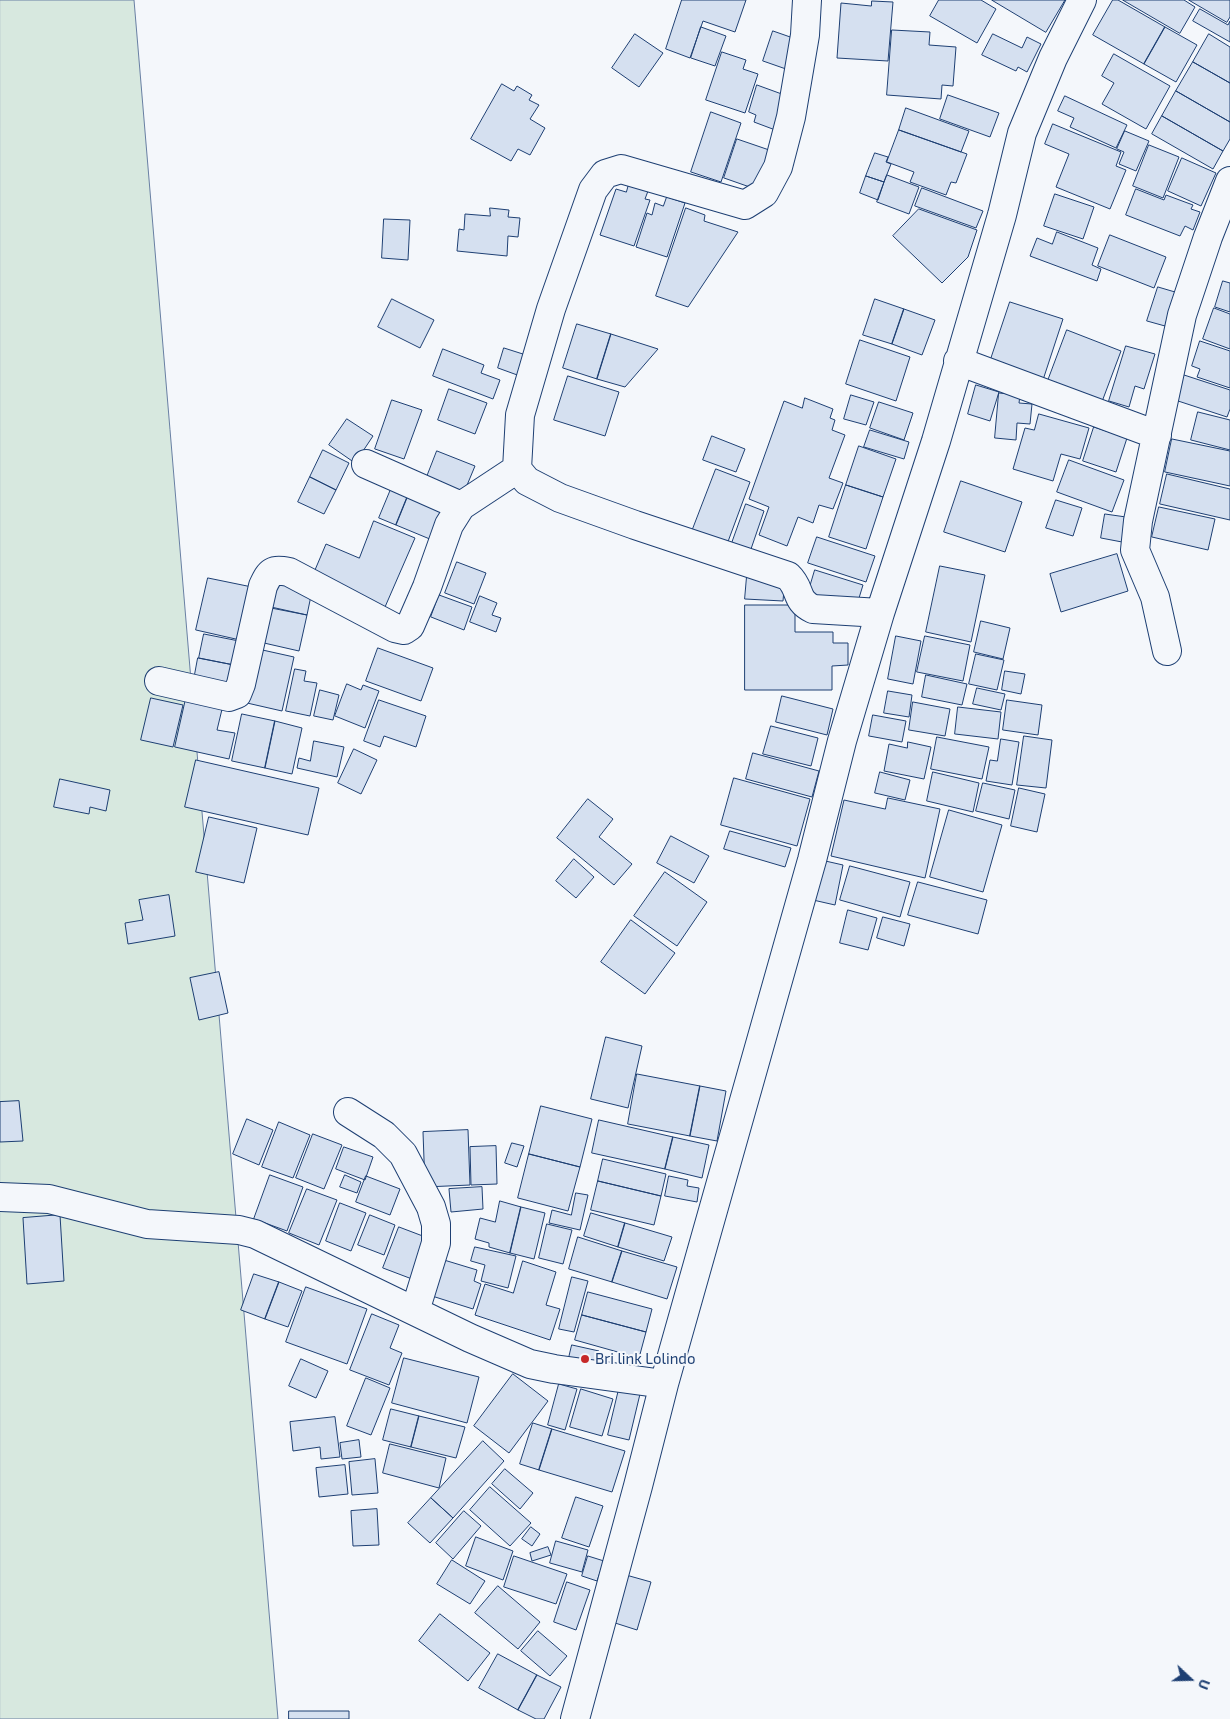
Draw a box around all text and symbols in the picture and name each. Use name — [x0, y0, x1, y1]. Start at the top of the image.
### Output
place label: Bri link Lolindo — [595, 1350, 695, 1368]
marker: Bri link Lolindo — [579, 1353, 591, 1365]
north arrow — [1165, 1654, 1215, 1704]
text: U — [1195, 1677, 1214, 1692]

